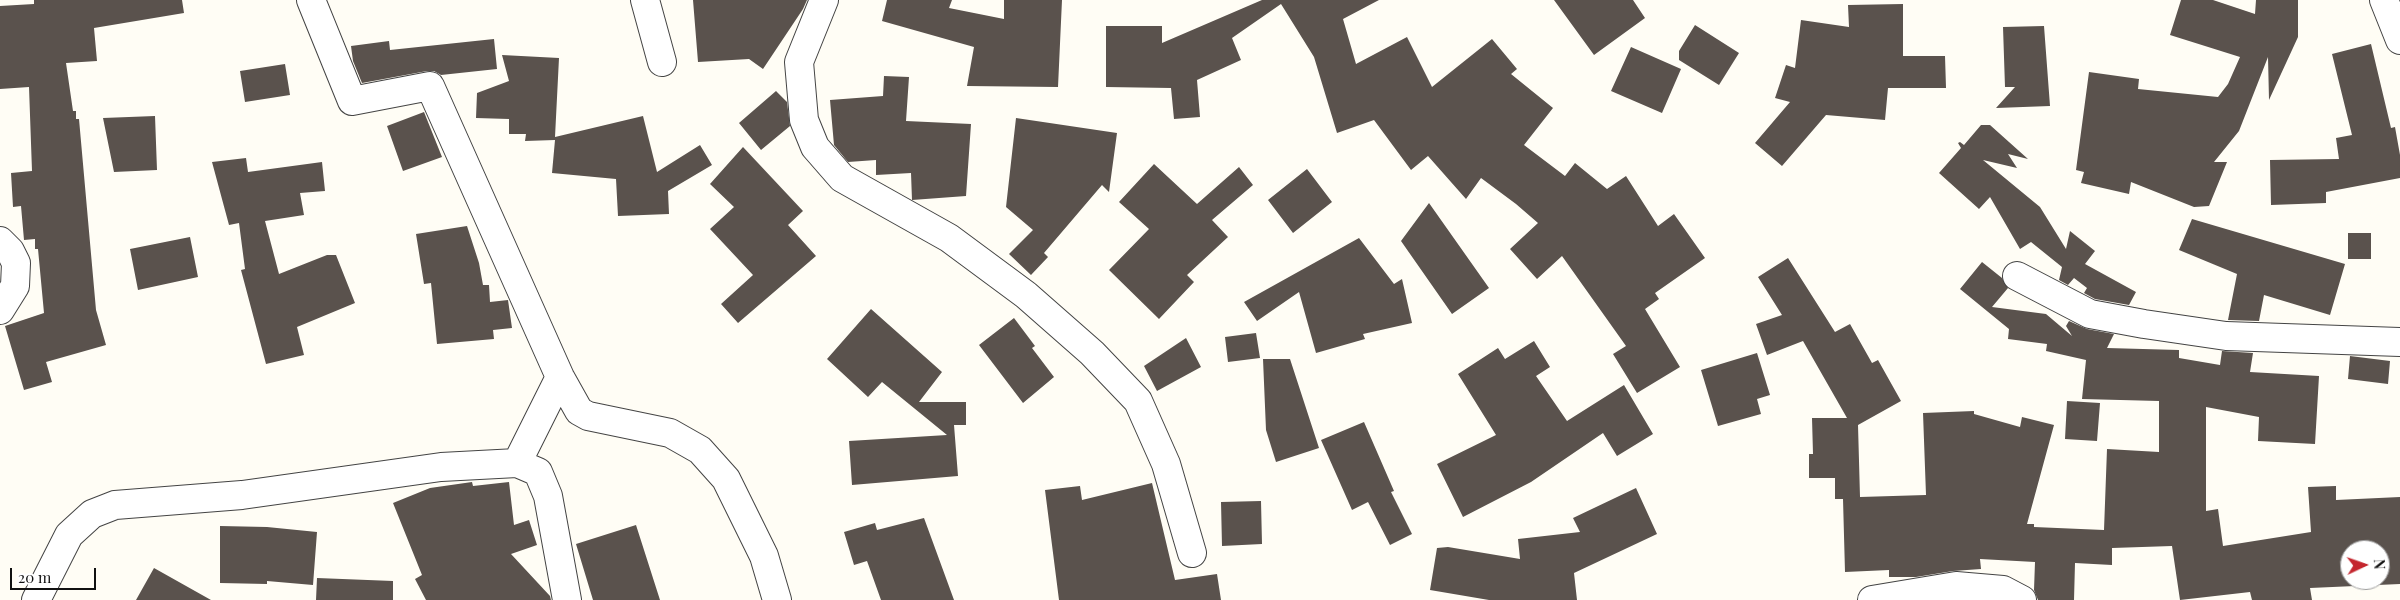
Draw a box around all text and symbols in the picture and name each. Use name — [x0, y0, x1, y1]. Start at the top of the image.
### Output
north arrow — [2340, 540, 2390, 590]
scale bar — [12, 558, 99, 590]
text: N — [2370, 559, 2389, 570]
text: 20 m — [18, 567, 51, 587]

